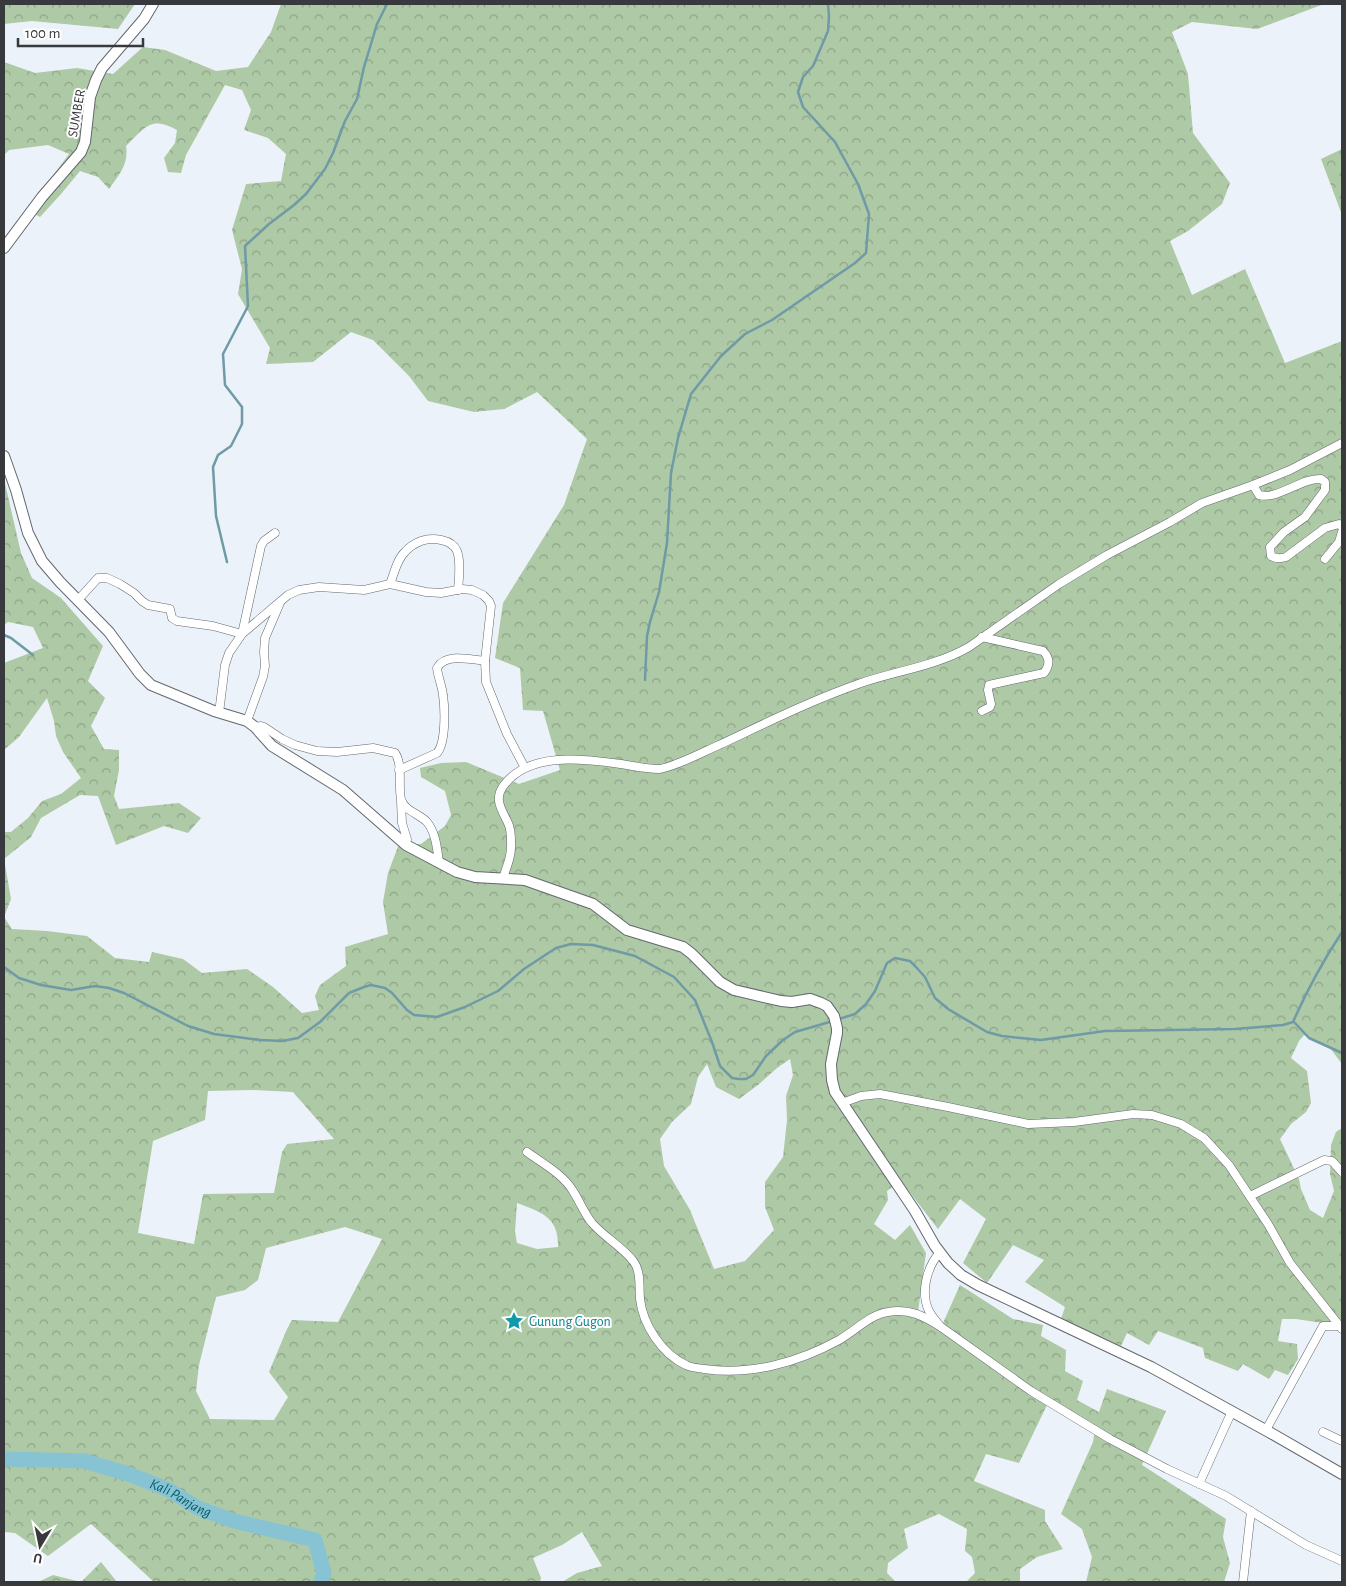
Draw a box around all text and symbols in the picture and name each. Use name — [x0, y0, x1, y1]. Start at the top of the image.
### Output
scale bar — [18, 15, 142, 47]
text: 100 m — [25, 26, 60, 41]
street label: SUMBER — [66, 88, 88, 138]
place icon: Gunung Gugon — [503, 1310, 525, 1332]
place label: Gunung Gugon — [529, 1315, 611, 1329]
water label: Kali Panjang — [148, 1476, 213, 1520]
north arrow — [15, 1521, 65, 1571]
text: U — [32, 1550, 44, 1565]

